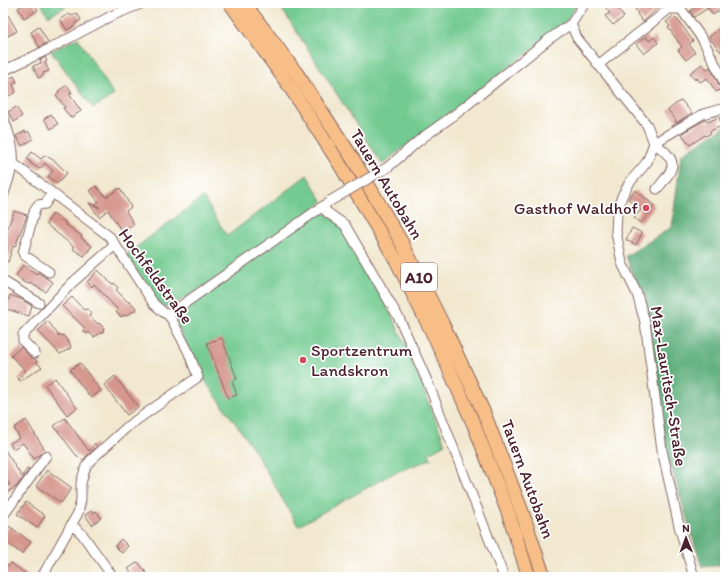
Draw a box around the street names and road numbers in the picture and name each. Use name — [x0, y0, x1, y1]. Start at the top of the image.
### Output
street label: Tauern Autobahn — [346, 125, 428, 243]
street label: Hochfeldstraße — [115, 224, 197, 328]
road number: A10 — [401, 263, 437, 291]
street label: Max-Lauritsch-Straße — [646, 304, 692, 468]
street label: Tauern Autobahn — [497, 417, 559, 541]

